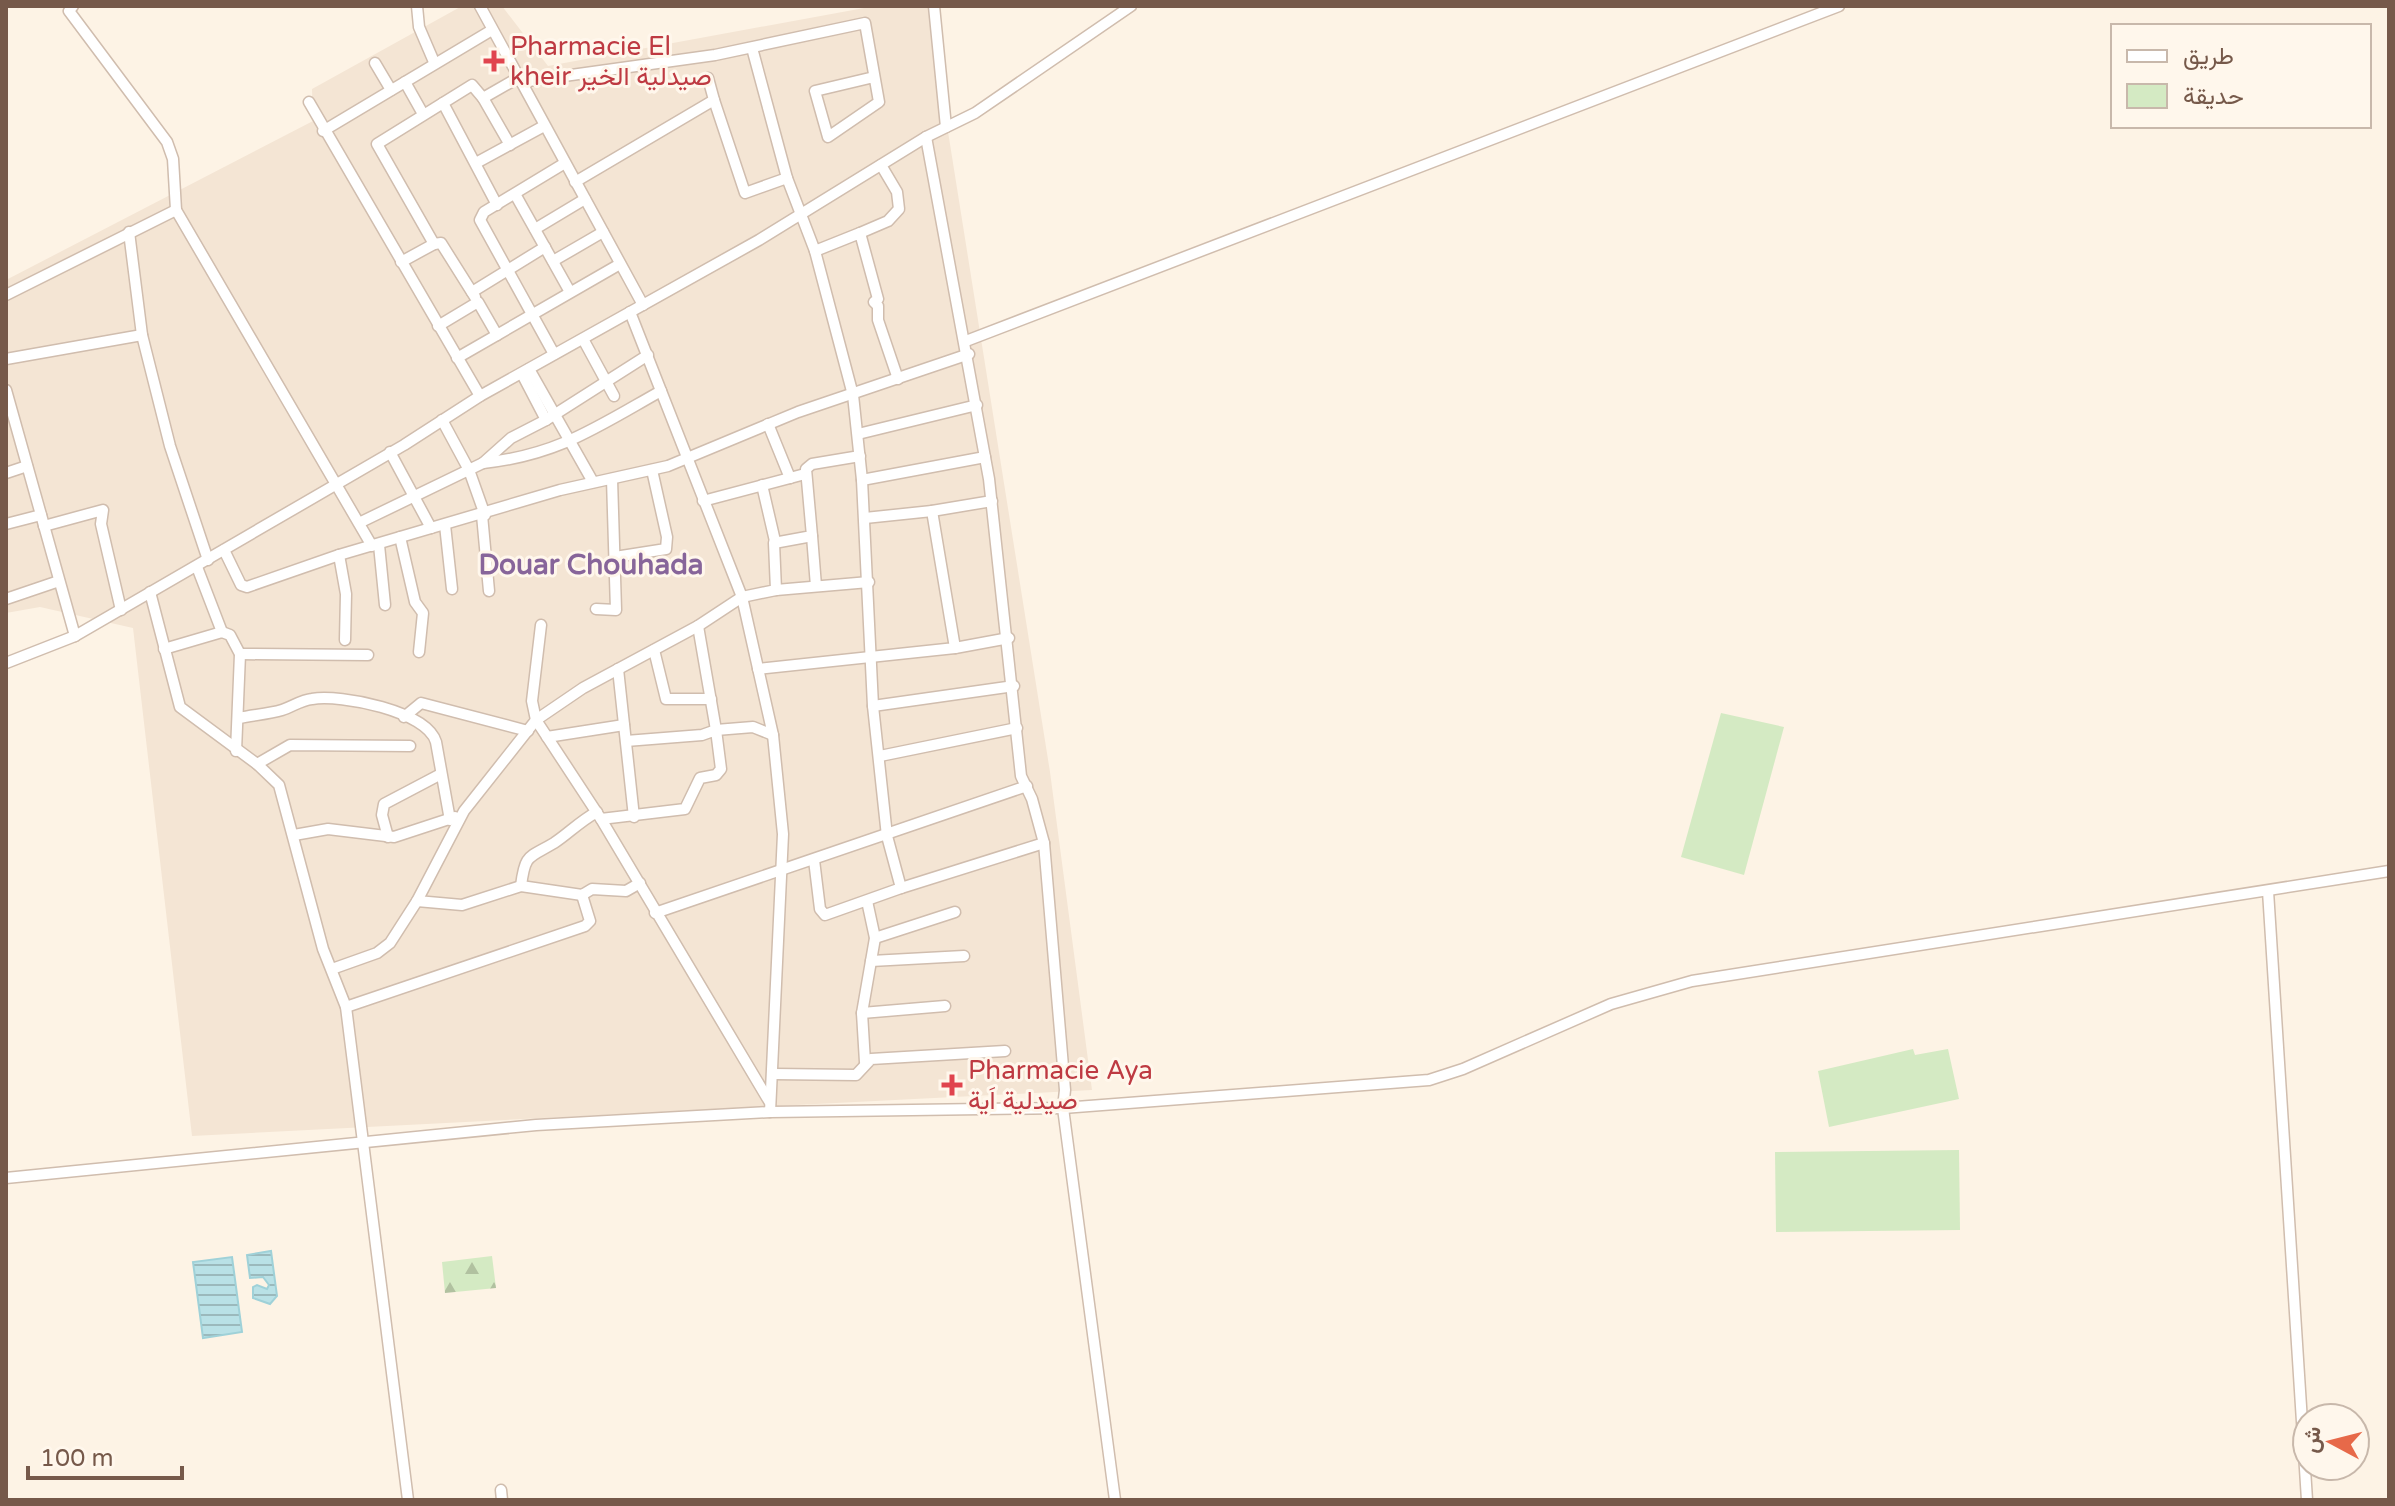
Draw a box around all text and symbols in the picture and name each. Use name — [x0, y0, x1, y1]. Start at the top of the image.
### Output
legend — [2111, 24, 2371, 128]
place label: Pharmacie El kheir صيدلية الخير — [510, 31, 712, 92]
text: طريق — [2183, 42, 2234, 71]
marker: Pharmacie El kheir صيدلية الخير — [485, 52, 503, 70]
text: حديقة — [2183, 82, 2244, 111]
district label: Douar Chouhada — [478, 548, 704, 582]
place label: Pharmacie Aya صيدلية اَية — [968, 1055, 1153, 1116]
marker: Pharmacie Aya صيدلية اَية — [943, 1076, 961, 1094]
north arrow — [2291, 1402, 2371, 1482]
text: ش — [2298, 1425, 2327, 1454]
scale bar — [28, 1430, 182, 1480]
text: 100 m — [40, 1444, 114, 1473]

